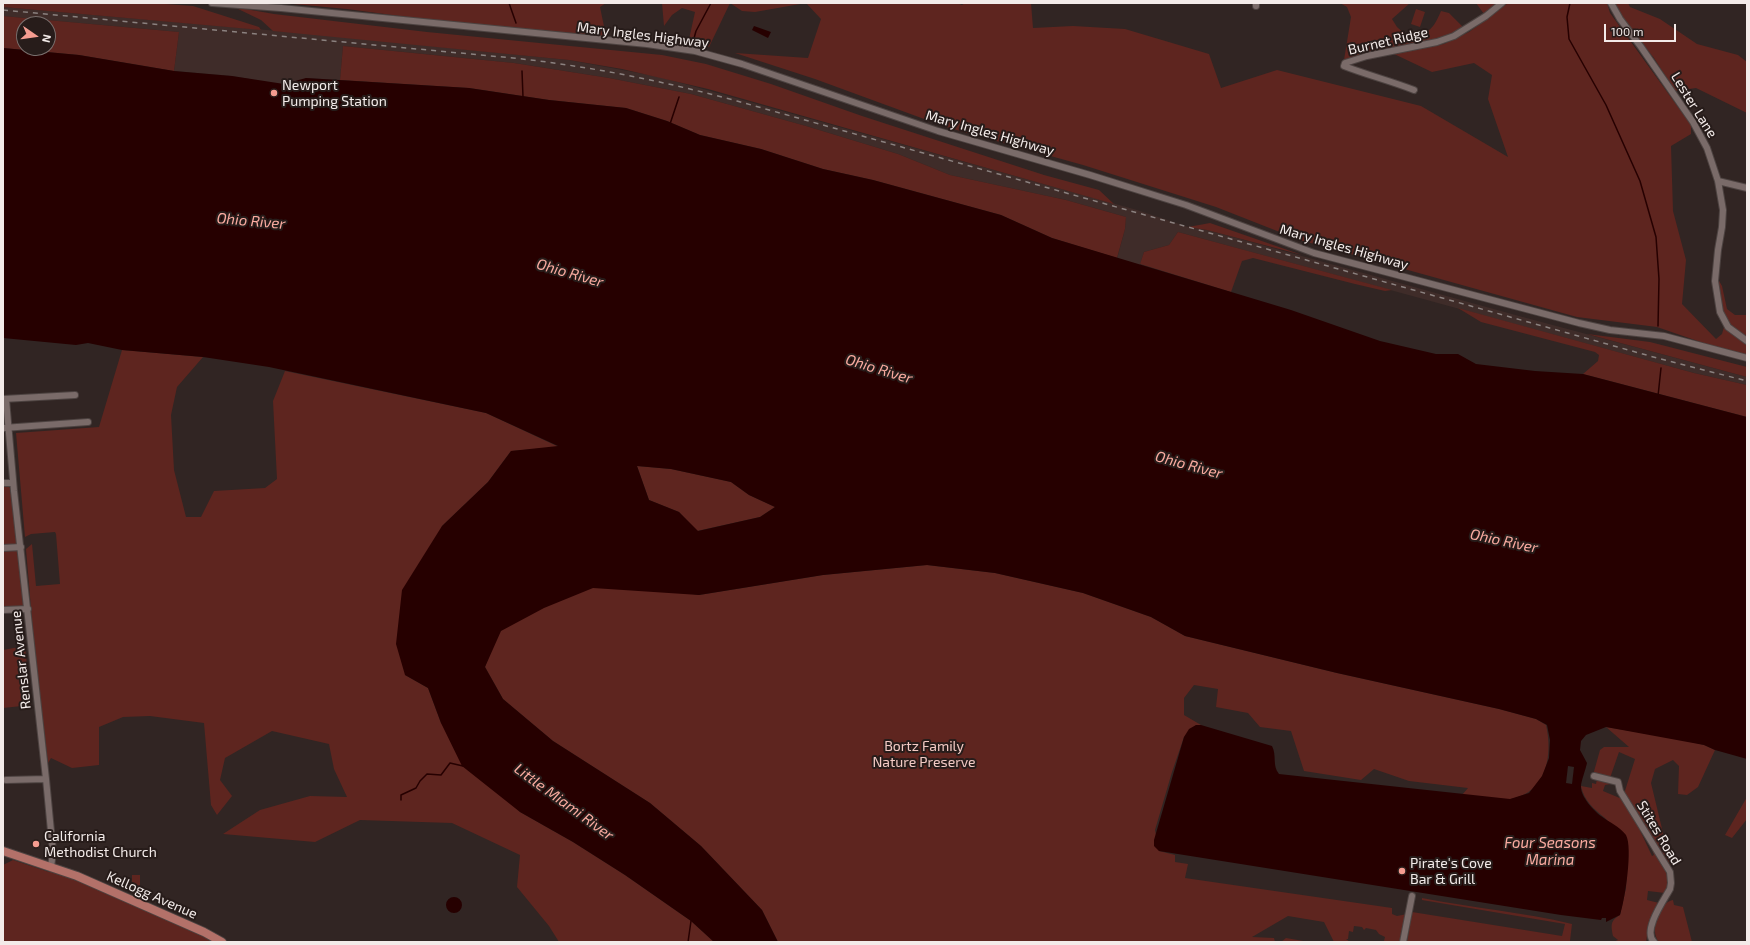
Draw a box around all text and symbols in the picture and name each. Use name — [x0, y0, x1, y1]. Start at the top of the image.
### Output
north arrow — [16, 16, 56, 56]
scale bar — [1606, 16, 1678, 42]
street label: Mary Ingles Highway — [576, 19, 710, 51]
street label: Burnet Ridge — [1346, 24, 1430, 58]
text: 100 m — [1611, 24, 1643, 38]
text: N — [40, 33, 54, 44]
street label: Lester Lane — [1667, 69, 1721, 141]
place label: Newport Pumping Station — [282, 77, 387, 110]
marker: Newport Pumping Station — [269, 88, 279, 98]
street label: Mary Ingles Highway — [924, 107, 1056, 159]
water label: Ohio River — [216, 209, 286, 233]
street label: Mary Ingles Highway — [1278, 221, 1410, 273]
water label: Ohio River — [534, 255, 606, 291]
water label: Ohio River — [843, 350, 915, 388]
water label: Ohio River — [1153, 447, 1225, 483]
water label: Ohio River — [1468, 525, 1540, 557]
street label: Renslar Avenue — [7, 610, 35, 710]
park label: Bortz Family Nature Preserve — [872, 738, 976, 770]
water label: Little Miami River — [511, 760, 617, 844]
street label: Stites Road — [1633, 798, 1685, 868]
place label: California Methodist Church — [44, 828, 157, 860]
water label: Four Seasons Marina — [1504, 834, 1596, 869]
marker: California Methodist Church — [31, 839, 41, 849]
place label: Pirate's Cove Bar & Grill — [1410, 855, 1492, 888]
marker: Pirate's Cove Bar & Grill — [1397, 866, 1407, 876]
street label: Kellogg Avenue — [104, 867, 200, 923]

